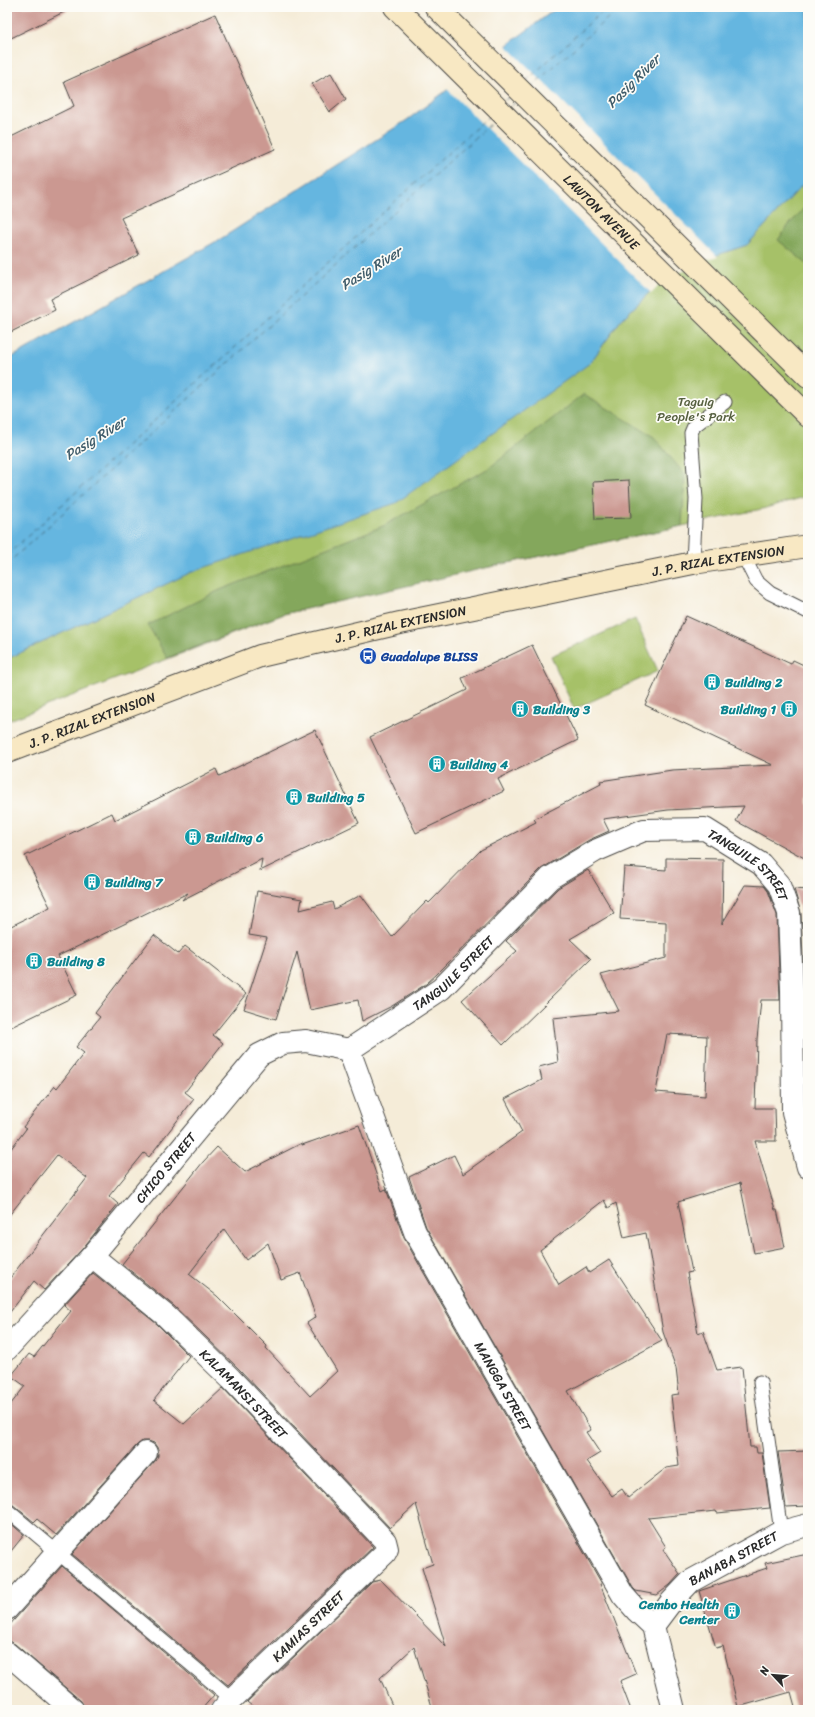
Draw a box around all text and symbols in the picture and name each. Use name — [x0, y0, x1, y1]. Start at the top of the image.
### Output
water label: Pasig River — [600, 46, 669, 114]
street label: LAWTON AVENUE — [558, 169, 646, 256]
water label: Pasig River — [336, 238, 410, 297]
park label: Taguig People's Park — [657, 390, 735, 428]
water label: Pasig River — [60, 408, 134, 467]
street label: J. P. RIZAL EXTENSION — [649, 539, 786, 583]
street label: J. P. RIZAL EXTENSION — [332, 599, 469, 650]
place label: Guadalupe BLISS — [380, 645, 479, 668]
bus stop icon: Guadalupe BLISS — [358, 646, 378, 666]
place label: Building 2 — [725, 671, 783, 694]
building icon: Building 2 — [702, 672, 722, 692]
street label: J. P. RIZAL EXTENSION — [25, 686, 159, 755]
place label: Building 3 — [533, 698, 591, 721]
place label: Building 1 — [721, 698, 776, 721]
building icon: Building 3 — [510, 699, 530, 719]
building icon: Building 1 — [779, 699, 799, 719]
place label: Building 4 — [450, 753, 509, 776]
building icon: Building 4 — [427, 754, 447, 774]
place label: Building 5 — [307, 786, 365, 809]
building icon: Building 5 — [284, 787, 304, 807]
street label: TANGUILE STREET — [703, 822, 795, 905]
place label: Building 6 — [206, 826, 264, 849]
building icon: Building 6 — [183, 827, 203, 847]
place label: Building 7 — [105, 871, 164, 894]
building icon: Building 7 — [82, 872, 102, 892]
street label: TANGUILE STREET — [408, 929, 501, 1017]
place label: Building 8 — [47, 950, 105, 973]
building icon: Building 8 — [24, 951, 44, 971]
street label: CHICO STREET — [129, 1127, 203, 1209]
street label: MANGGA STREET — [468, 1337, 538, 1436]
street label: KALAMANSI STREET — [194, 1343, 294, 1445]
street label: BANABA STREET — [684, 1524, 783, 1592]
street label: KAMIAS STREET — [266, 1585, 351, 1668]
place label: Cembo Health Center — [638, 1593, 721, 1631]
building icon: Cembo Health Center — [722, 1601, 742, 1621]
north arrow — [753, 1655, 793, 1695]
text: N — [754, 1663, 775, 1679]

